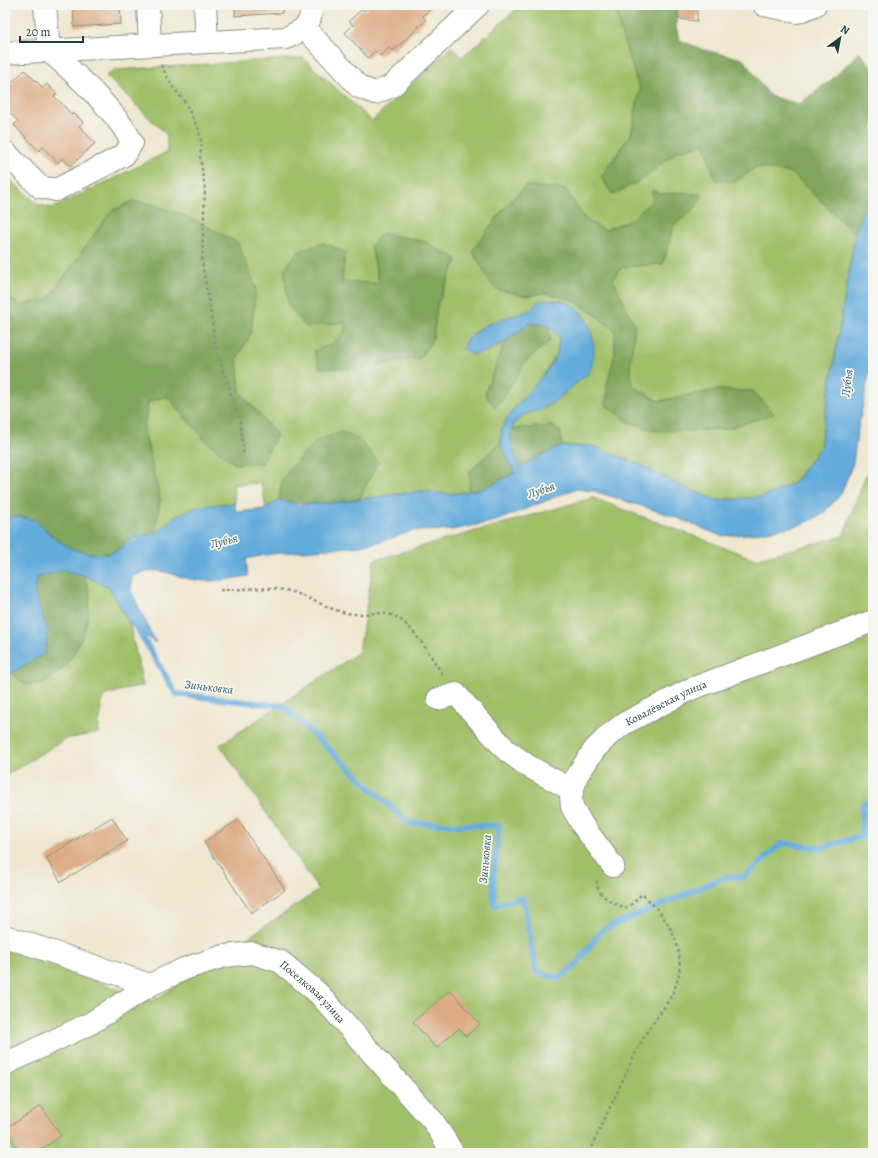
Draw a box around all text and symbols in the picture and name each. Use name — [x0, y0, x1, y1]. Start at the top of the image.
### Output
scale bar — [20, 18, 83, 44]
north arrow — [820, 18, 860, 58]
text: N — [838, 21, 852, 38]
text: 20 m — [26, 24, 50, 40]
water label: Лубья — [837, 368, 856, 399]
water label: Лубья — [524, 478, 557, 502]
water label: Лубья — [207, 529, 240, 553]
water label: Зиньковка — [184, 676, 235, 698]
street label: Ковалёвская улица — [623, 676, 710, 730]
water label: Зиньковка — [475, 833, 495, 884]
street label: Поселковая улица — [276, 957, 349, 1027]

